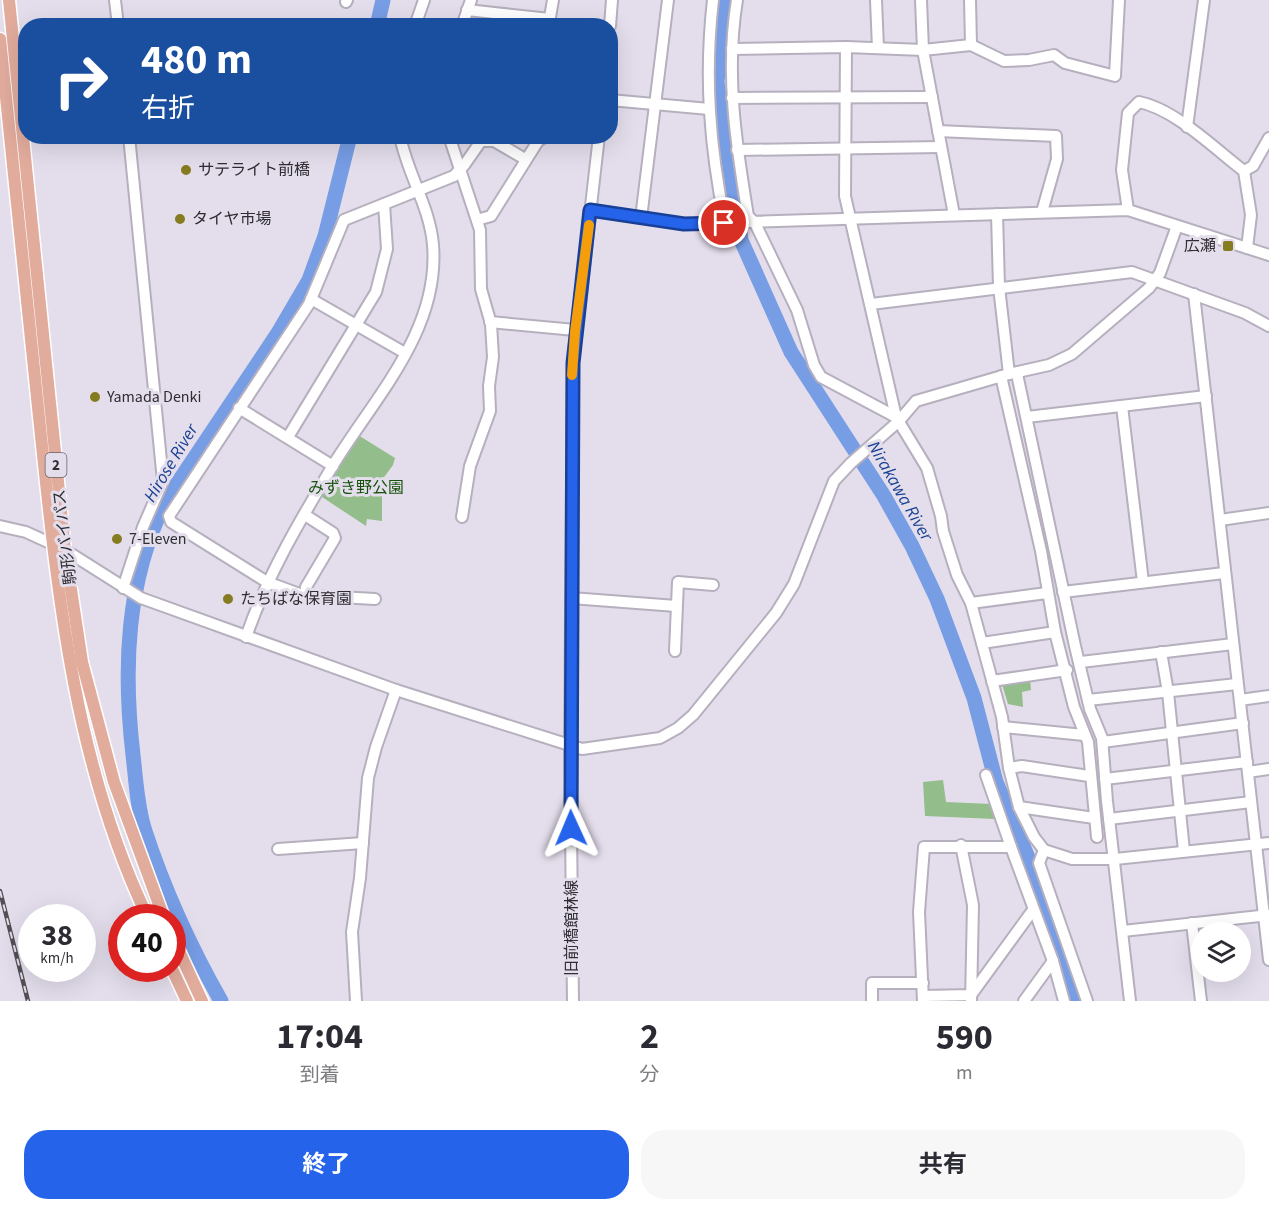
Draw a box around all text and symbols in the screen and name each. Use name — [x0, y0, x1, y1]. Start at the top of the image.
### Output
text: 480 m — [141, 30, 252, 90]
icon: right — [42, 42, 120, 120]
text: 右折 — [141, 89, 195, 128]
place label: サテライト前橋 — [198, 159, 310, 181]
marker: サテライト前橋 — [179, 163, 193, 177]
pin — [698, 197, 749, 248]
icon: arrive — [707, 206, 740, 239]
place label: タイヤ市場 — [192, 208, 272, 230]
marker: タイヤ市場 — [173, 212, 187, 226]
place label: 広瀬 — [1184, 235, 1216, 257]
marker: 広瀬 — [1221, 239, 1235, 253]
place label: Yamada Denki — [106, 386, 201, 408]
marker: Yamada Denki — [88, 390, 102, 404]
water label: Hirose River — [138, 418, 205, 507]
water label: Nirakawa River — [861, 436, 939, 546]
road number: 2 — [46, 453, 66, 477]
park label: みずき野公園 — [308, 477, 404, 499]
street label: 駒形バイパス — [48, 488, 82, 586]
place label: 7-Eleven — [129, 528, 187, 550]
marker: 7-Eleven — [110, 532, 124, 546]
place label: たちばな保育園 — [240, 588, 352, 610]
marker: たちばな保育園 — [221, 592, 235, 606]
position arrow — [539, 796, 603, 860]
street label: 旧前橋館林線 — [561, 880, 583, 976]
speed limit sign: 40 — [108, 904, 186, 982]
text: 38 — [41, 914, 73, 957]
map controls — [1191, 922, 1251, 982]
button: layers — [1191, 922, 1251, 982]
text: km/h — [40, 948, 74, 969]
text: 17:04 — [276, 1011, 363, 1062]
text: 2 — [640, 1011, 659, 1062]
text: 590 — [936, 1012, 993, 1063]
text: m — [956, 1059, 973, 1087]
text: 到着 — [300, 1061, 340, 1089]
text: 分 — [639, 1061, 659, 1089]
button: 終了 — [24, 1130, 629, 1199]
button: 共有 — [641, 1130, 1245, 1199]

